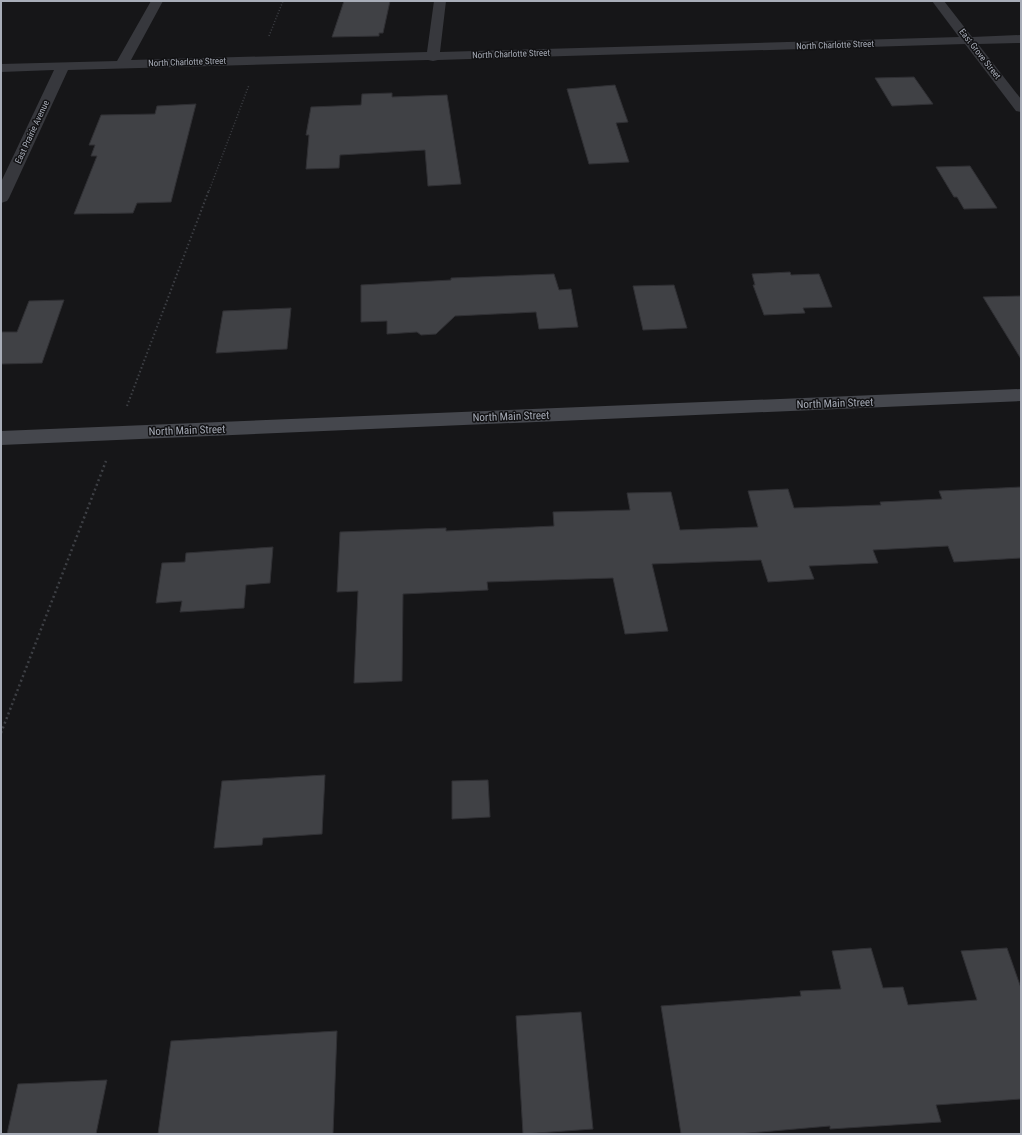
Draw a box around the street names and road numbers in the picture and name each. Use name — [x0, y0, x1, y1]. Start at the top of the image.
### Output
street label: East Grove Street — [957, 27, 1003, 81]
street label: North Charlotte Street — [796, 39, 874, 51]
street label: North Charlotte Street — [472, 48, 550, 60]
street label: North Charlotte Street — [148, 56, 226, 68]
street label: East Prairie Avenue — [13, 99, 51, 165]
street label: North Main Street — [796, 396, 874, 411]
street label: North Main Street — [472, 409, 550, 424]
street label: North Main Street — [148, 423, 226, 438]

